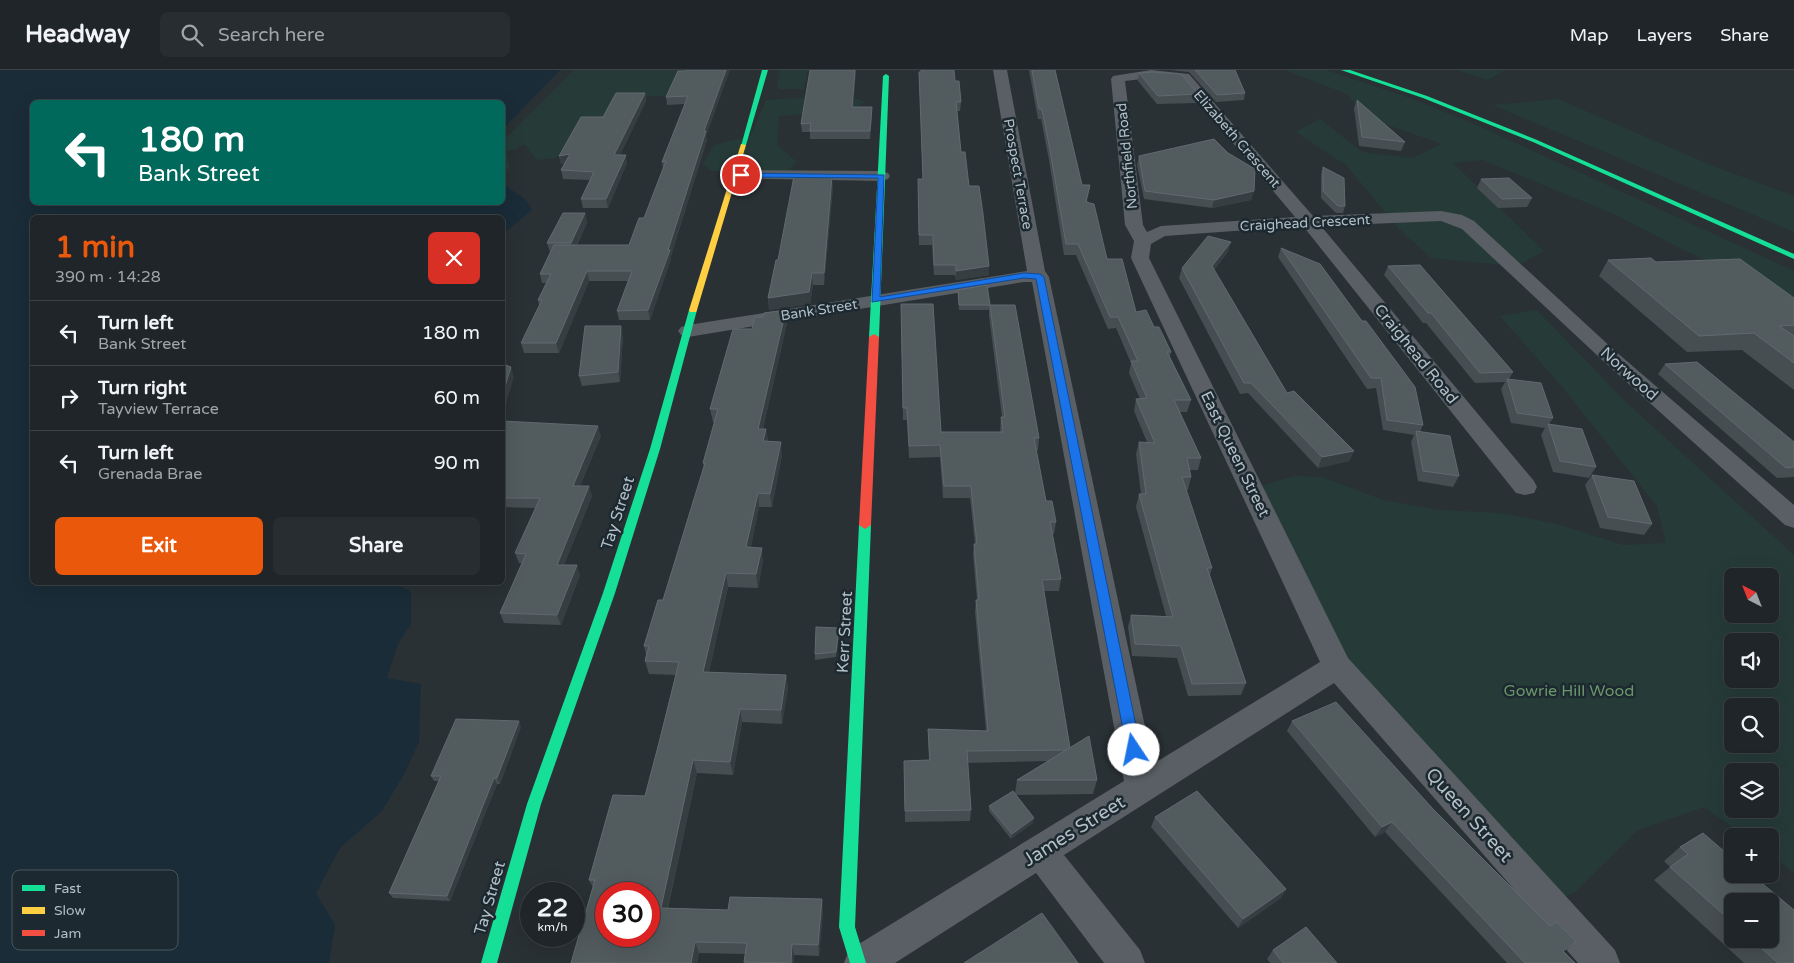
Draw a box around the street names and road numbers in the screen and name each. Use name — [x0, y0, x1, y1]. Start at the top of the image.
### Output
street label: Elizabeth Crescent — [1190, 87, 1284, 192]
street label: Northfield Road — [1113, 102, 1141, 210]
street label: Prospect Terrace — [1000, 117, 1036, 231]
street label: Craighead Crescent — [1239, 211, 1371, 235]
street label: Bank Street — [779, 295, 859, 324]
street label: Craighead Road — [1370, 300, 1462, 408]
street label: Norwood — [1596, 343, 1662, 405]
street label: East Queen Street — [1196, 388, 1274, 520]
street label: Tay Street — [597, 474, 639, 552]
street label: Kerr Street — [833, 591, 857, 673]
street label: Queen Street — [1421, 763, 1517, 867]
street label: James Street — [1019, 791, 1129, 871]
street label: Tay Street — [470, 859, 510, 937]

